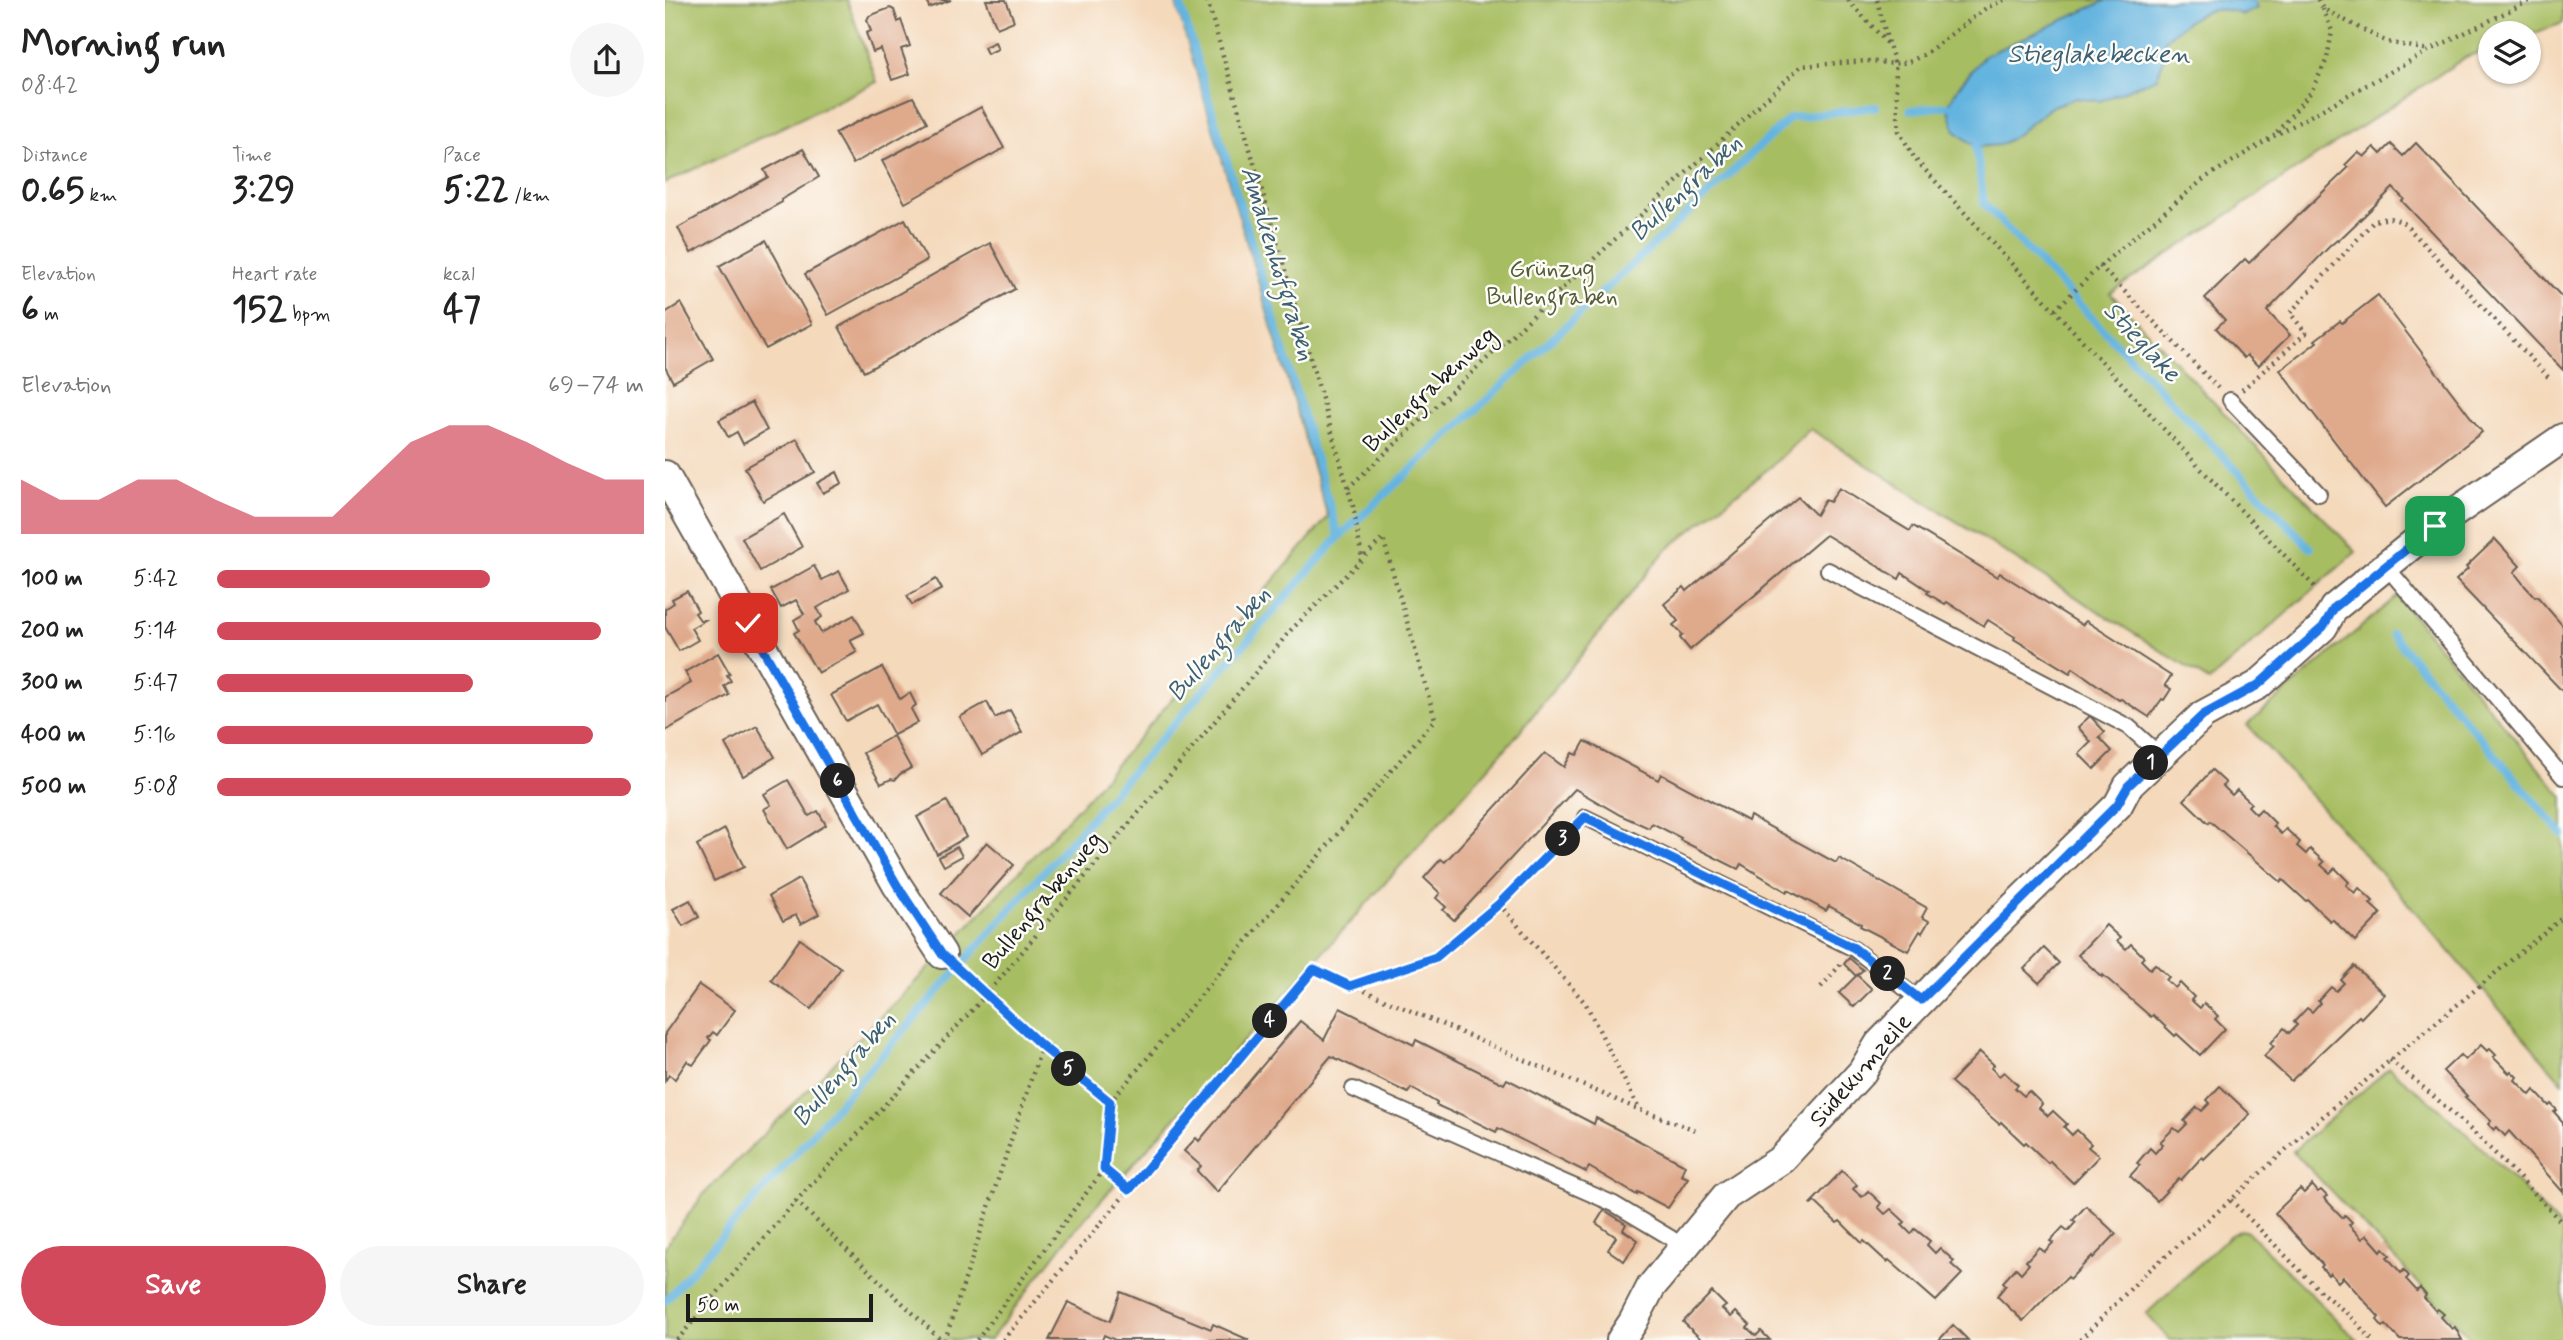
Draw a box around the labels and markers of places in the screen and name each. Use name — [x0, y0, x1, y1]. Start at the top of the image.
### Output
pin — [2405, 496, 2465, 556]
pin — [718, 593, 778, 653]
pin: 1 — [2133, 746, 2169, 780]
pin: 6 — [821, 764, 855, 798]
pin: 3 — [1545, 822, 1581, 856]
pin: 2 — [1871, 956, 1905, 992]
pin: 4 — [1253, 1004, 1287, 1038]
pin: 5 — [1051, 1052, 1087, 1086]

